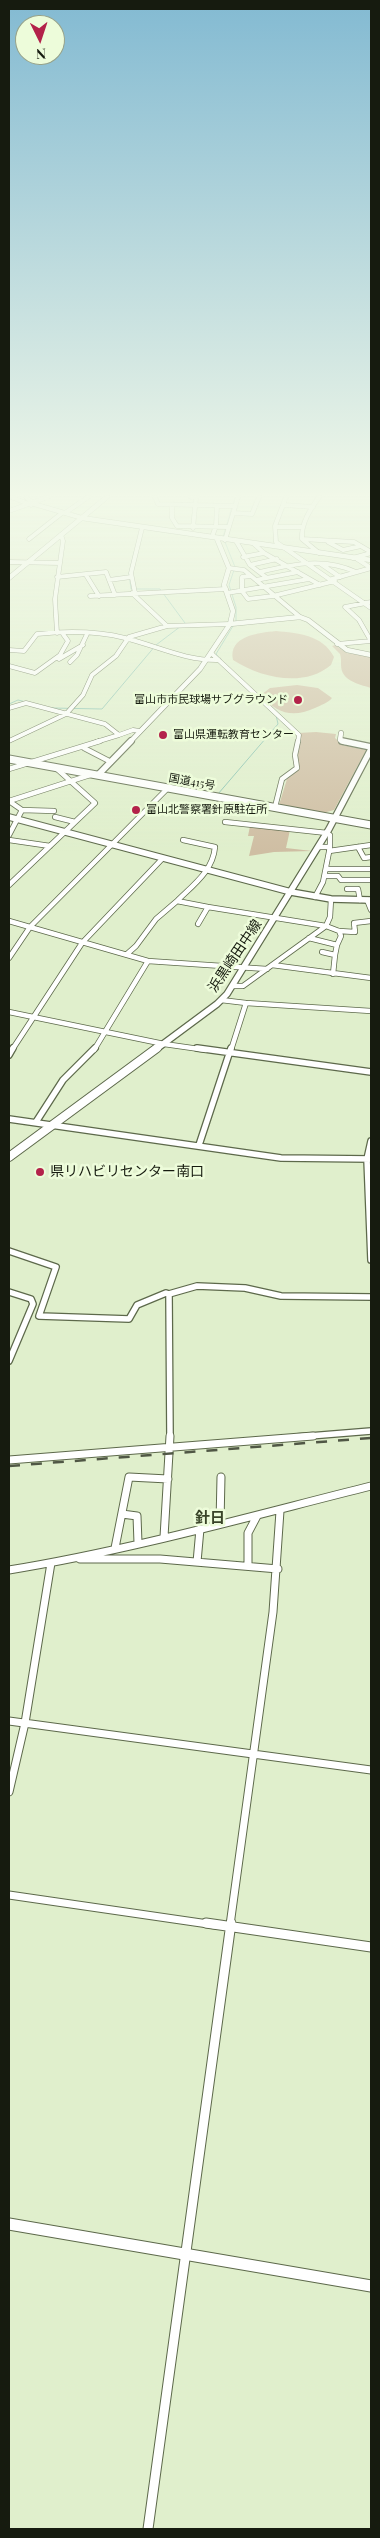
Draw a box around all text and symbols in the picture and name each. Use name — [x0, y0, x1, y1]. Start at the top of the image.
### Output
north arrow — [15, 15, 65, 65]
text: N — [35, 45, 47, 64]
place label: 富山市市民球場サブグラウンド — [134, 693, 288, 707]
marker: 富山市市民球場サブグラウンド — [292, 694, 304, 706]
place label: 富山県運転教育センター — [173, 728, 294, 742]
marker: 富山県運転教育センター — [157, 729, 169, 741]
street label: 国道415号 — [168, 771, 216, 793]
place label: 富山北警察署針原駐在所 — [146, 803, 267, 817]
marker: 富山北警察署針原駐在所 — [130, 804, 142, 816]
street label: 浜黒崎田中線 — [205, 916, 265, 996]
place label: 県リハビリセンター南口 — [50, 1164, 204, 1180]
marker: 県リハビリセンター南口 — [34, 1166, 46, 1178]
district label: 針日 — [195, 1509, 225, 1527]

